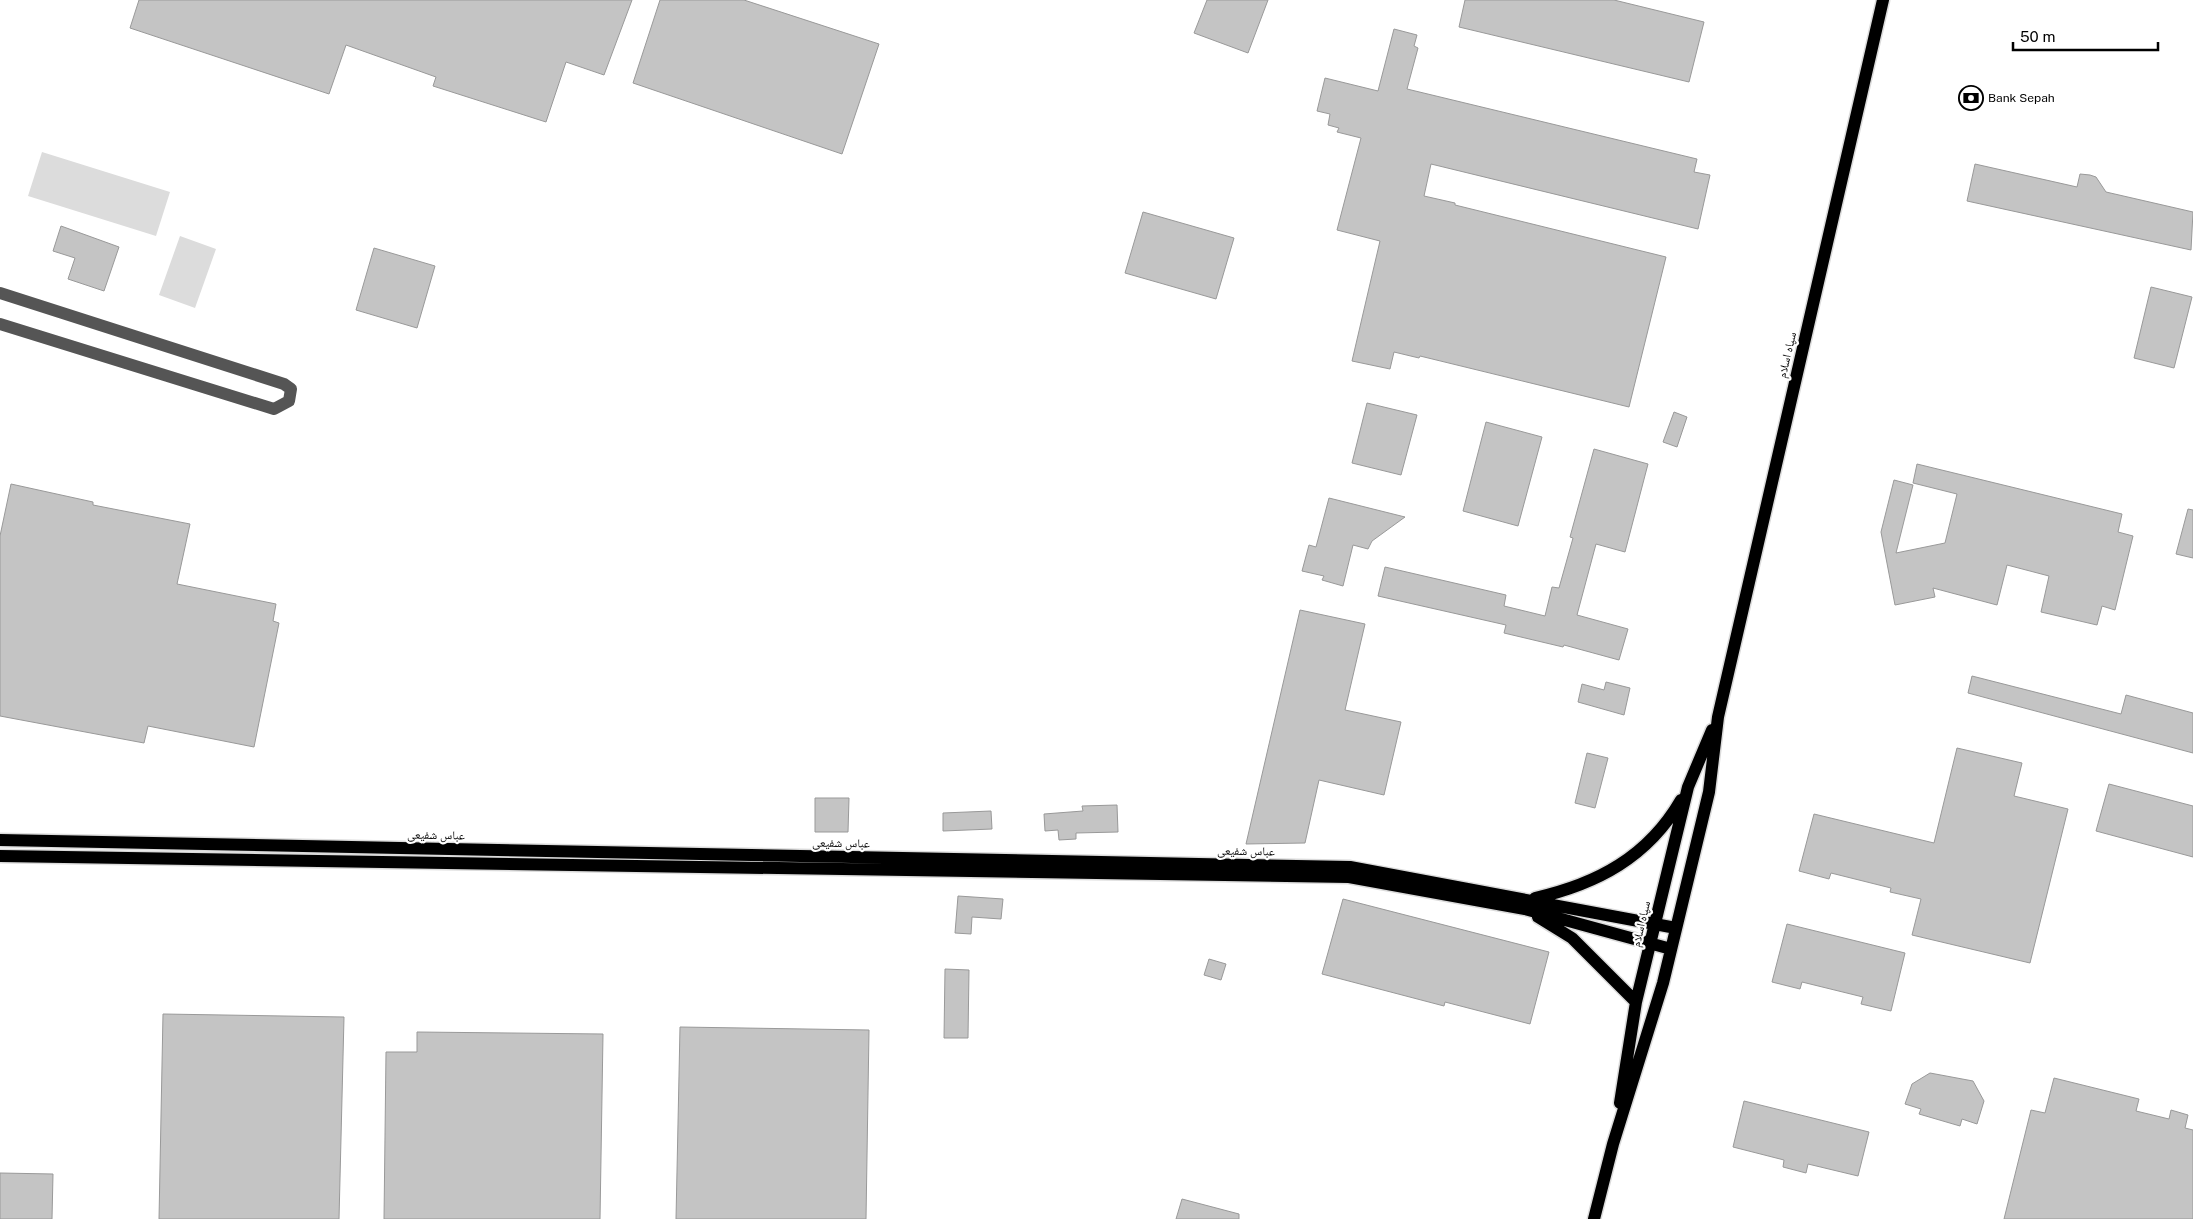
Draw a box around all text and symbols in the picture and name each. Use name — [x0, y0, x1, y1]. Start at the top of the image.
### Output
scale bar — [2013, 20, 2158, 52]
text: 50 m — [2020, 28, 2055, 45]
bank icon: Bank Sepah — [1958, 85, 1984, 111]
place label: Bank Sepah — [1988, 91, 2055, 105]
street label: سپاه اسلام — [1775, 330, 1800, 380]
street label: عباس شفیعی — [407, 827, 465, 843]
street label: عباس شفیعی — [812, 835, 870, 851]
street label: عباس شفیعی — [1217, 843, 1275, 859]
street label: سپاه اسلام — [1629, 899, 1654, 949]

